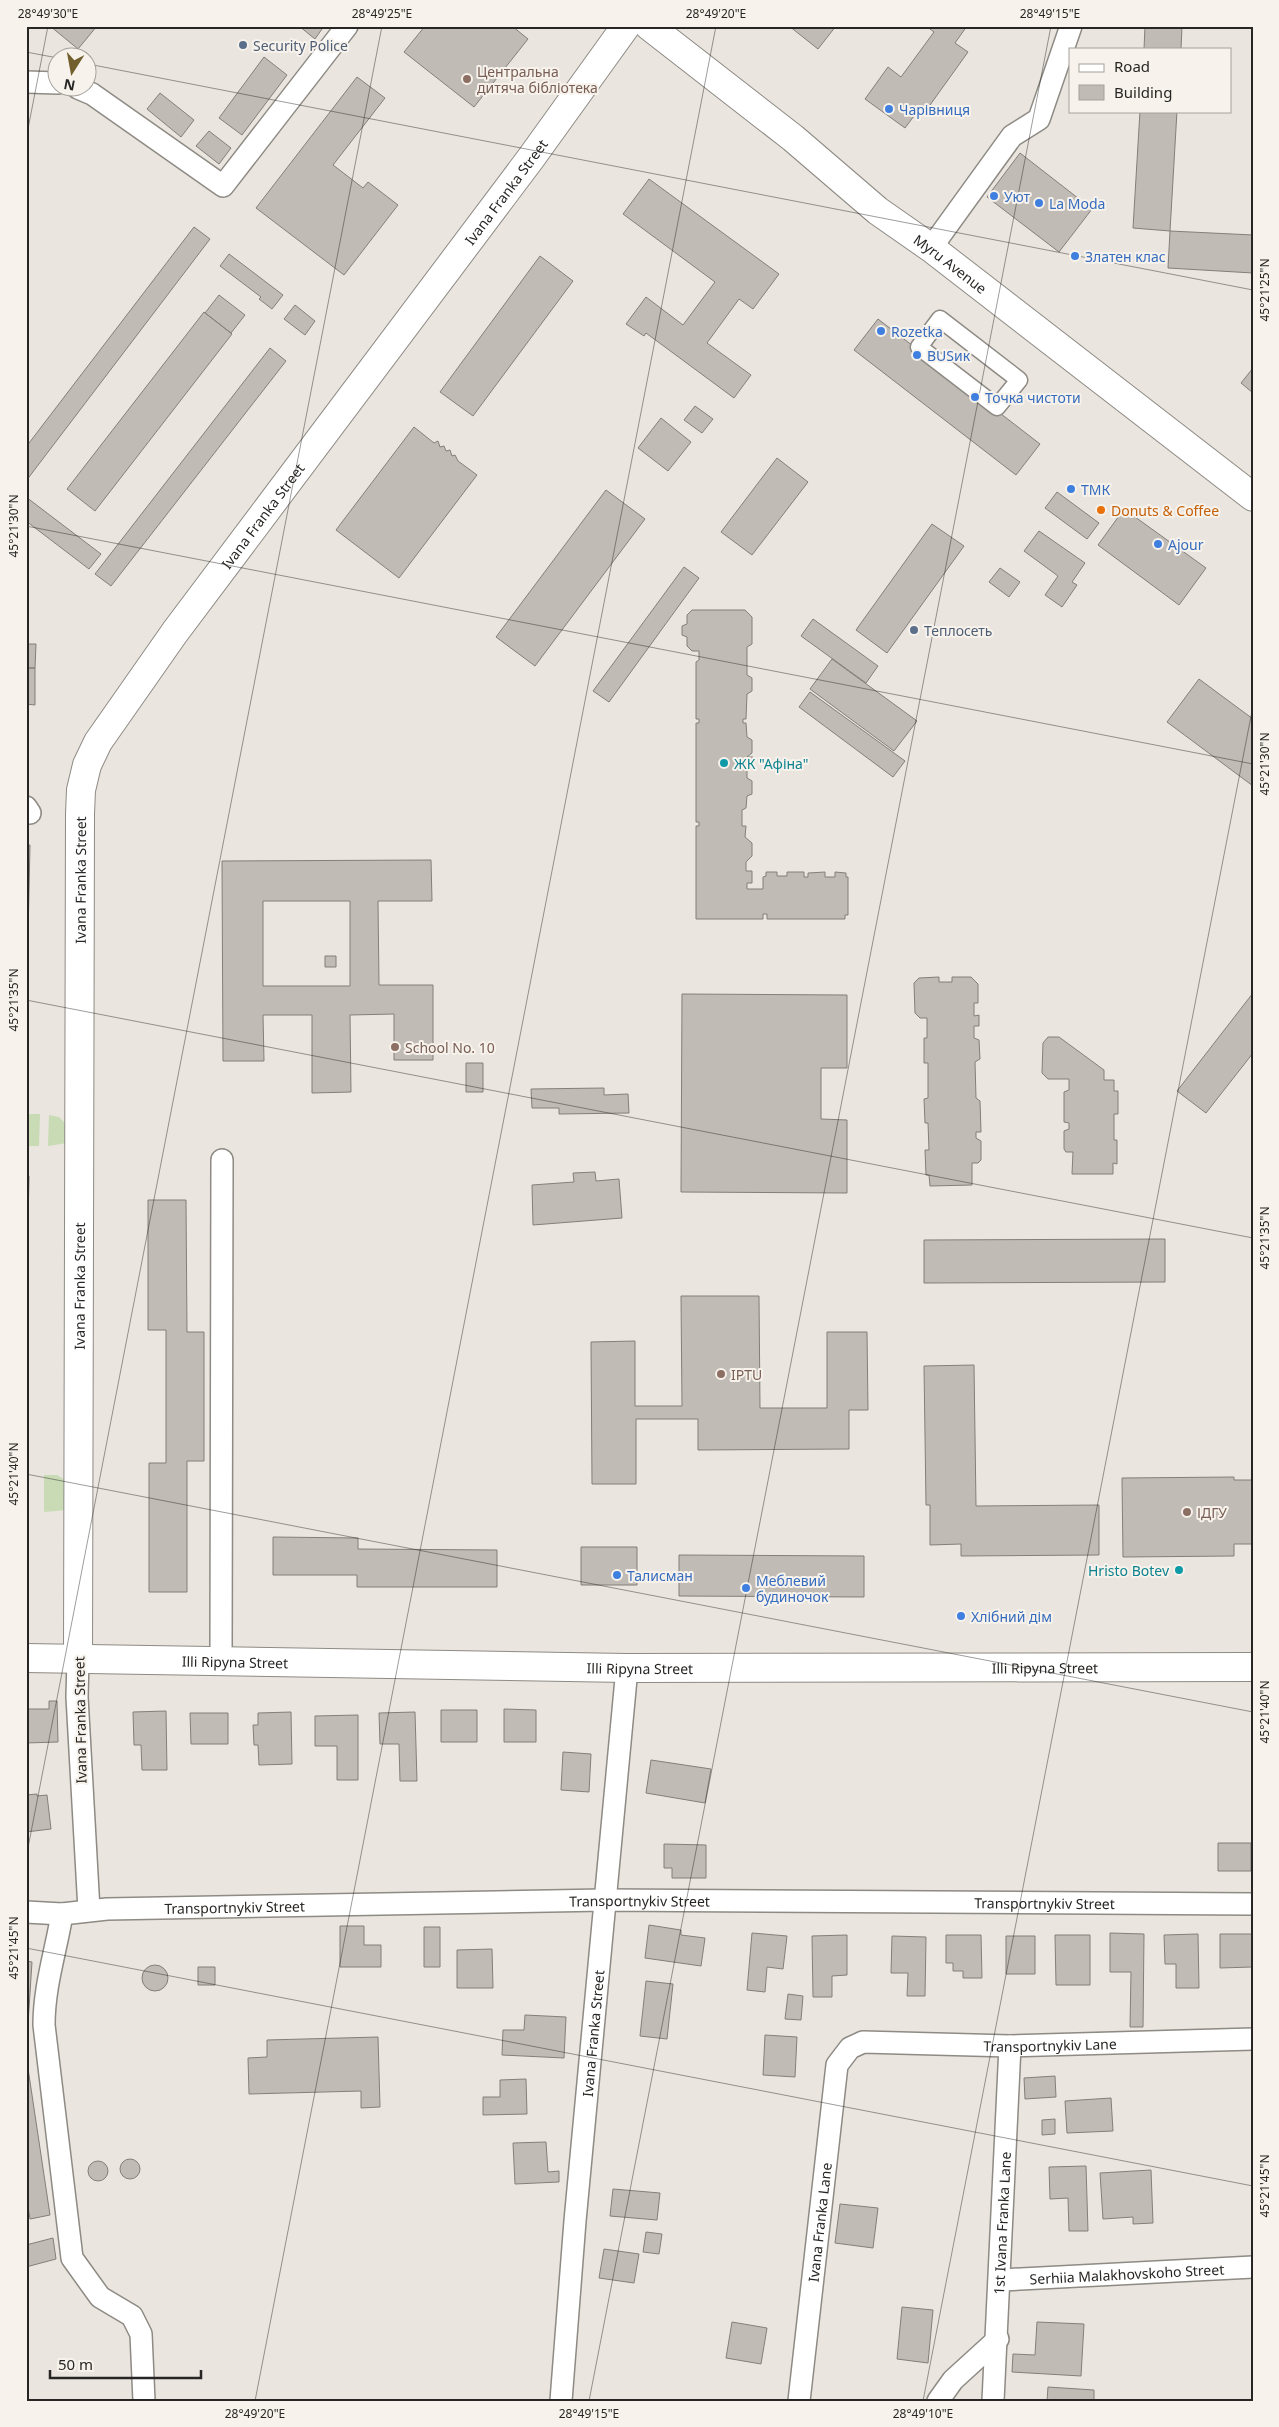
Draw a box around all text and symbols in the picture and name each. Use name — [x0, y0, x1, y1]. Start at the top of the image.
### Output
text: 28°49'30"E — [18, 5, 78, 22]
text: 28°49'25"E — [352, 5, 412, 22]
text: 28°49'20"E — [686, 5, 746, 22]
text: 28°49'15"E — [1020, 5, 1080, 22]
place label: Security Police — [253, 36, 348, 55]
marker: Security Police — [237, 39, 249, 51]
north arrow — [48, 48, 98, 98]
legend — [1069, 48, 1232, 112]
text: Road — [1114, 56, 1150, 76]
place label: Центральна дитяча бібліотека — [477, 62, 598, 97]
marker: Центральна дитяча бібліотека — [461, 73, 473, 85]
text: N — [62, 75, 77, 96]
text: Building — [1114, 82, 1172, 102]
place label: Чарівниця — [899, 100, 970, 119]
marker: Чарівниця — [883, 103, 895, 115]
street label: Ivana Franka Street — [460, 135, 551, 248]
place label: Уют — [1004, 187, 1031, 206]
marker: Уют — [988, 190, 1000, 202]
place label: La Moda — [1049, 194, 1105, 213]
marker: La Moda — [1033, 197, 1045, 209]
street label: Myru Avenue — [910, 230, 991, 297]
place label: Златен клас — [1085, 247, 1166, 266]
marker: Златен клас — [1069, 250, 1081, 262]
text: 45°21'25"N — [1256, 258, 1273, 322]
place label: Rozetka — [891, 322, 943, 341]
marker: Rozetka — [875, 325, 887, 337]
place label: BUSик — [927, 346, 971, 365]
marker: BUSик — [911, 349, 923, 361]
place label: Точка чистоти — [985, 388, 1081, 407]
marker: Точка чистоти — [969, 391, 981, 403]
street label: Ivana Franka Street — [217, 459, 308, 572]
place label: ТМК — [1081, 480, 1110, 499]
marker: ТМК — [1065, 483, 1077, 495]
text: 45°21'30"N — [5, 494, 22, 558]
place label: Donuts & Coffee — [1111, 501, 1219, 520]
marker: Donuts & Coffee — [1095, 504, 1107, 516]
place label: Ajour — [1168, 535, 1204, 554]
marker: Ajour — [1152, 538, 1164, 550]
place label: Теплосеть — [924, 621, 992, 640]
marker: Теплосеть — [908, 624, 920, 636]
text: 45°21'30"N — [1256, 732, 1273, 796]
place label: ЖК "Афіна" — [734, 754, 808, 773]
marker: ЖК "Афіна" — [718, 757, 730, 769]
street label: Ivana Franka Street — [70, 816, 89, 944]
text: 45°21'35"N — [5, 968, 22, 1032]
place label: School No. 10 — [405, 1038, 495, 1057]
marker: School No. 10 — [389, 1041, 401, 1053]
text: 45°21'35"N — [1256, 1206, 1273, 1270]
street label: Ivana Franka Street — [69, 1222, 89, 1350]
place label: IPTU — [731, 1365, 762, 1384]
marker: IPTU — [715, 1368, 727, 1380]
text: 45°21'40"N — [5, 1442, 22, 1506]
place label: ІДГУ — [1197, 1503, 1227, 1522]
marker: ІДГУ — [1181, 1506, 1193, 1518]
place label: Hristo Botev — [1088, 1561, 1170, 1580]
marker: Hristo Botev — [1173, 1564, 1185, 1576]
place label: Талисман — [627, 1566, 693, 1585]
marker: Талисман — [611, 1569, 623, 1581]
place label: Меблевий будиночок — [756, 1571, 829, 1606]
marker: Меблевий будиночок — [740, 1582, 752, 1594]
place label: Хлібний дім — [971, 1607, 1052, 1626]
marker: Хлібний дім — [955, 1610, 967, 1622]
street label: Illi Ripyna Street — [182, 1651, 288, 1672]
street label: Ivana Franka Street — [69, 1656, 91, 1784]
street label: Illi Ripyna Street — [587, 1658, 693, 1678]
street label: Illi Ripyna Street — [992, 1658, 1098, 1677]
text: 45°21'40"N — [1256, 1680, 1273, 1744]
street label: Transportnykiv Street — [569, 1890, 710, 1910]
street label: Transportnykiv Street — [974, 1893, 1115, 1913]
street label: Transportnykiv Street — [164, 1896, 305, 1917]
text: 45°21'45"N — [5, 1916, 22, 1980]
street label: Ivana Franka Street — [577, 1969, 608, 2098]
street label: Transportnykiv Lane — [983, 2033, 1117, 2056]
street label: 1st Ivana Franka Lane — [989, 2151, 1014, 2295]
text: 45°21'45"N — [1256, 2154, 1273, 2218]
street label: Ivana Franka Lane — [803, 2161, 835, 2283]
street label: Serhiia Malakhovskoho Street — [1029, 2259, 1225, 2288]
scale bar — [50, 2347, 201, 2379]
text: 50 m — [58, 2354, 93, 2374]
text: 28°49'20"E — [225, 2405, 285, 2422]
text: 28°49'15"E — [559, 2405, 619, 2422]
text: 28°49'10"E — [893, 2405, 953, 2422]

